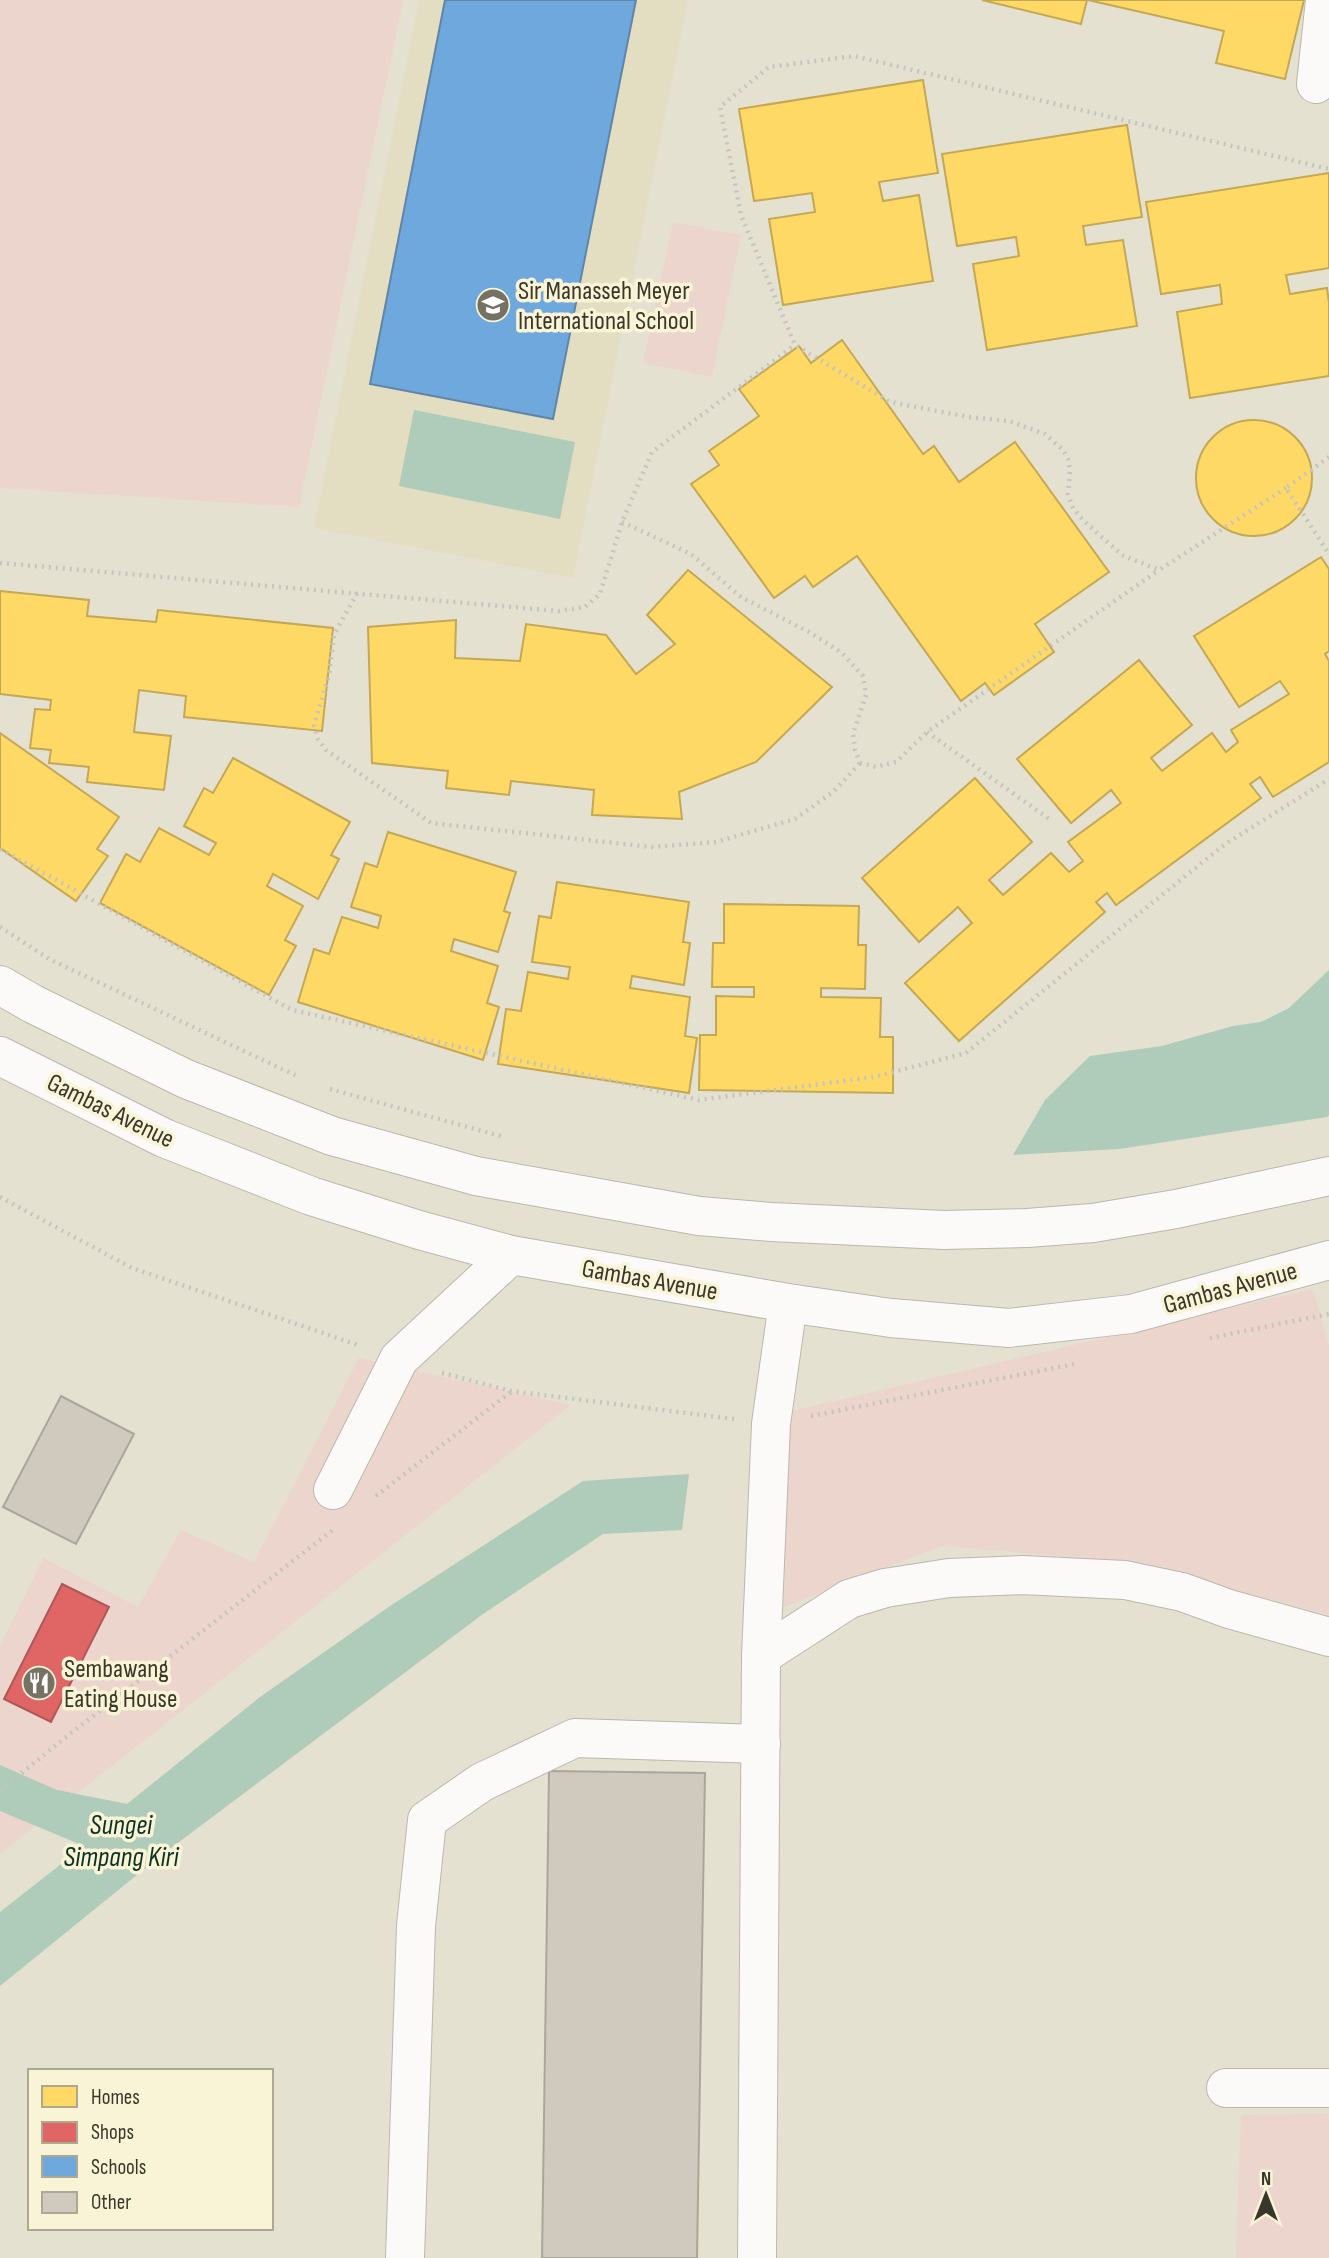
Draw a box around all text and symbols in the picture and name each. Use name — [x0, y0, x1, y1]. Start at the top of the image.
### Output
place label: Sir Manasseh Meyer International School — [518, 276, 694, 337]
school or university icon: Sir Manasseh Meyer International School — [474, 286, 512, 324]
street label: Gambas Avenue — [42, 1067, 179, 1155]
street label: Gambas Avenue — [579, 1253, 720, 1308]
street label: Gambas Avenue — [1160, 1256, 1301, 1321]
place label: Sembawang Eating House — [64, 1654, 177, 1715]
restaurant icon: Sembawang Eating House — [20, 1664, 58, 1702]
water label: Sungei Simpang Kiri — [63, 1809, 179, 1874]
legend — [28, 2069, 273, 2230]
text: Homes — [91, 2085, 140, 2110]
text: Shops — [91, 2120, 134, 2145]
text: Schools — [91, 2155, 146, 2180]
north arrow — [1231, 2160, 1301, 2230]
text: N — [1261, 2168, 1271, 2191]
text: Other — [91, 2190, 131, 2215]

